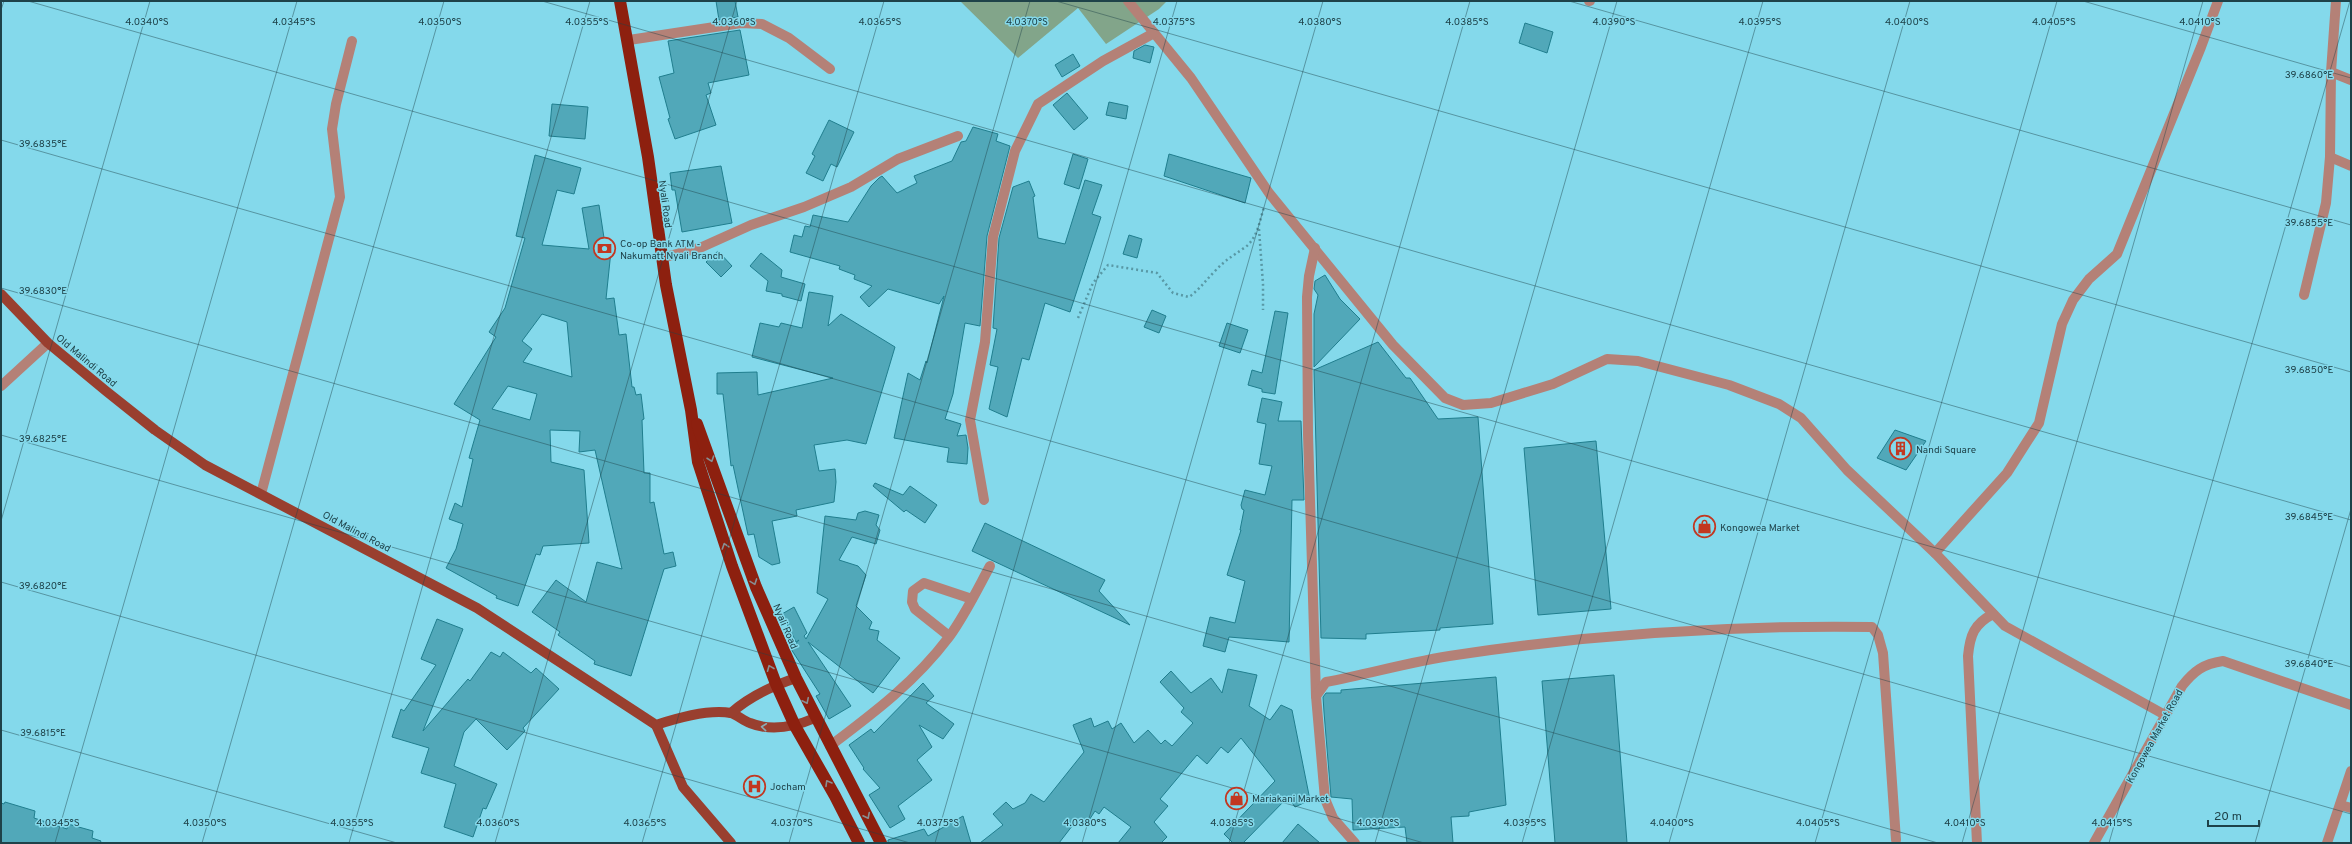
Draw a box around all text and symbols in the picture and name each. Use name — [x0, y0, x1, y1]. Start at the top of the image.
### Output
text: 4.0340°S — [125, 16, 169, 29]
text: 4.0345°S — [272, 16, 316, 29]
text: 4.0350°S — [418, 16, 462, 29]
text: 4.0355°S — [565, 16, 609, 29]
text: 4.0360°S — [712, 16, 756, 29]
text: 4.0365°S — [858, 16, 902, 29]
text: 4.0370°S — [1006, 16, 1048, 29]
text: 4.0375°S — [1153, 16, 1195, 29]
text: 4.0380°S — [1298, 16, 1342, 29]
text: 4.0385°S — [1445, 16, 1489, 29]
text: 4.0390°S — [1592, 16, 1636, 29]
text: 4.0395°S — [1739, 16, 1781, 29]
text: 4.0400°S — [1885, 16, 1929, 29]
text: 4.0405°S — [2032, 16, 2076, 29]
text: 4.0410°S — [2179, 16, 2221, 29]
text: 39.6860°E — [2285, 69, 2333, 82]
text: 39.6835°E — [19, 138, 67, 151]
street label: Nyali Road — [655, 179, 674, 229]
text: 39.6855°E — [2285, 217, 2333, 230]
bank icon: Co-op Bank ATM - Nakumatt Nyali Branch — [591, 236, 617, 262]
place label: Co-op Bank ATM - Nakumatt Nyali Branch — [620, 238, 723, 263]
text: 39.6830°E — [19, 285, 67, 298]
street label: Old Malindi Road — [53, 332, 119, 390]
text: 39.6850°E — [2285, 364, 2333, 377]
text: 39.6825°E — [19, 433, 67, 446]
building icon: Nandi Square — [1888, 436, 1914, 462]
place label: Nandi Square — [1916, 444, 1976, 457]
one-way arrow — [707, 456, 715, 463]
street label: Old Malindi Road — [320, 509, 393, 556]
text: 39.6845°E — [2285, 511, 2333, 524]
shop icon: Kongowea Market — [1692, 514, 1718, 540]
place label: Kongowea Market — [1720, 522, 1800, 535]
one-way arrow — [721, 542, 730, 549]
one-way arrow — [750, 578, 758, 585]
text: 39.6820°E — [19, 580, 67, 593]
street label: Nyali Road — [769, 602, 800, 651]
text: 39.6840°E — [2285, 658, 2333, 671]
one-way arrow — [767, 664, 775, 672]
street label: Kongowea Market Road — [2124, 688, 2187, 786]
one-way arrow — [802, 697, 809, 704]
one-way arrow — [761, 722, 767, 731]
text: 39.6815°E — [20, 727, 66, 740]
hospital icon: Jocham — [742, 773, 768, 799]
one-way arrow — [826, 780, 833, 787]
place label: Jocham — [770, 781, 806, 794]
shop icon: Mariakani Market — [1223, 785, 1249, 811]
place label: Mariakani Market — [1252, 793, 1329, 806]
scale bar — [2208, 802, 2259, 828]
text: 20 m — [2214, 809, 2242, 825]
one-way arrow — [862, 812, 869, 819]
text: 4.0345°S — [36, 817, 80, 830]
text: 4.0350°S — [183, 817, 227, 830]
text: 4.0355°S — [330, 817, 374, 830]
text: 4.0360°S — [476, 817, 520, 830]
text: 4.0365°S — [623, 817, 667, 830]
text: 4.0370°S — [771, 817, 813, 830]
text: 4.0375°S — [917, 817, 959, 830]
text: 4.0380°S — [1063, 817, 1107, 830]
text: 4.0385°S — [1210, 817, 1254, 830]
text: 4.0390°S — [1356, 817, 1400, 830]
text: 4.0395°S — [1504, 817, 1546, 830]
text: 4.0400°S — [1650, 817, 1694, 830]
text: 4.0405°S — [1796, 817, 1840, 830]
text: 4.0410°S — [1944, 817, 1986, 830]
text: 4.0415°S — [2091, 817, 2133, 830]

